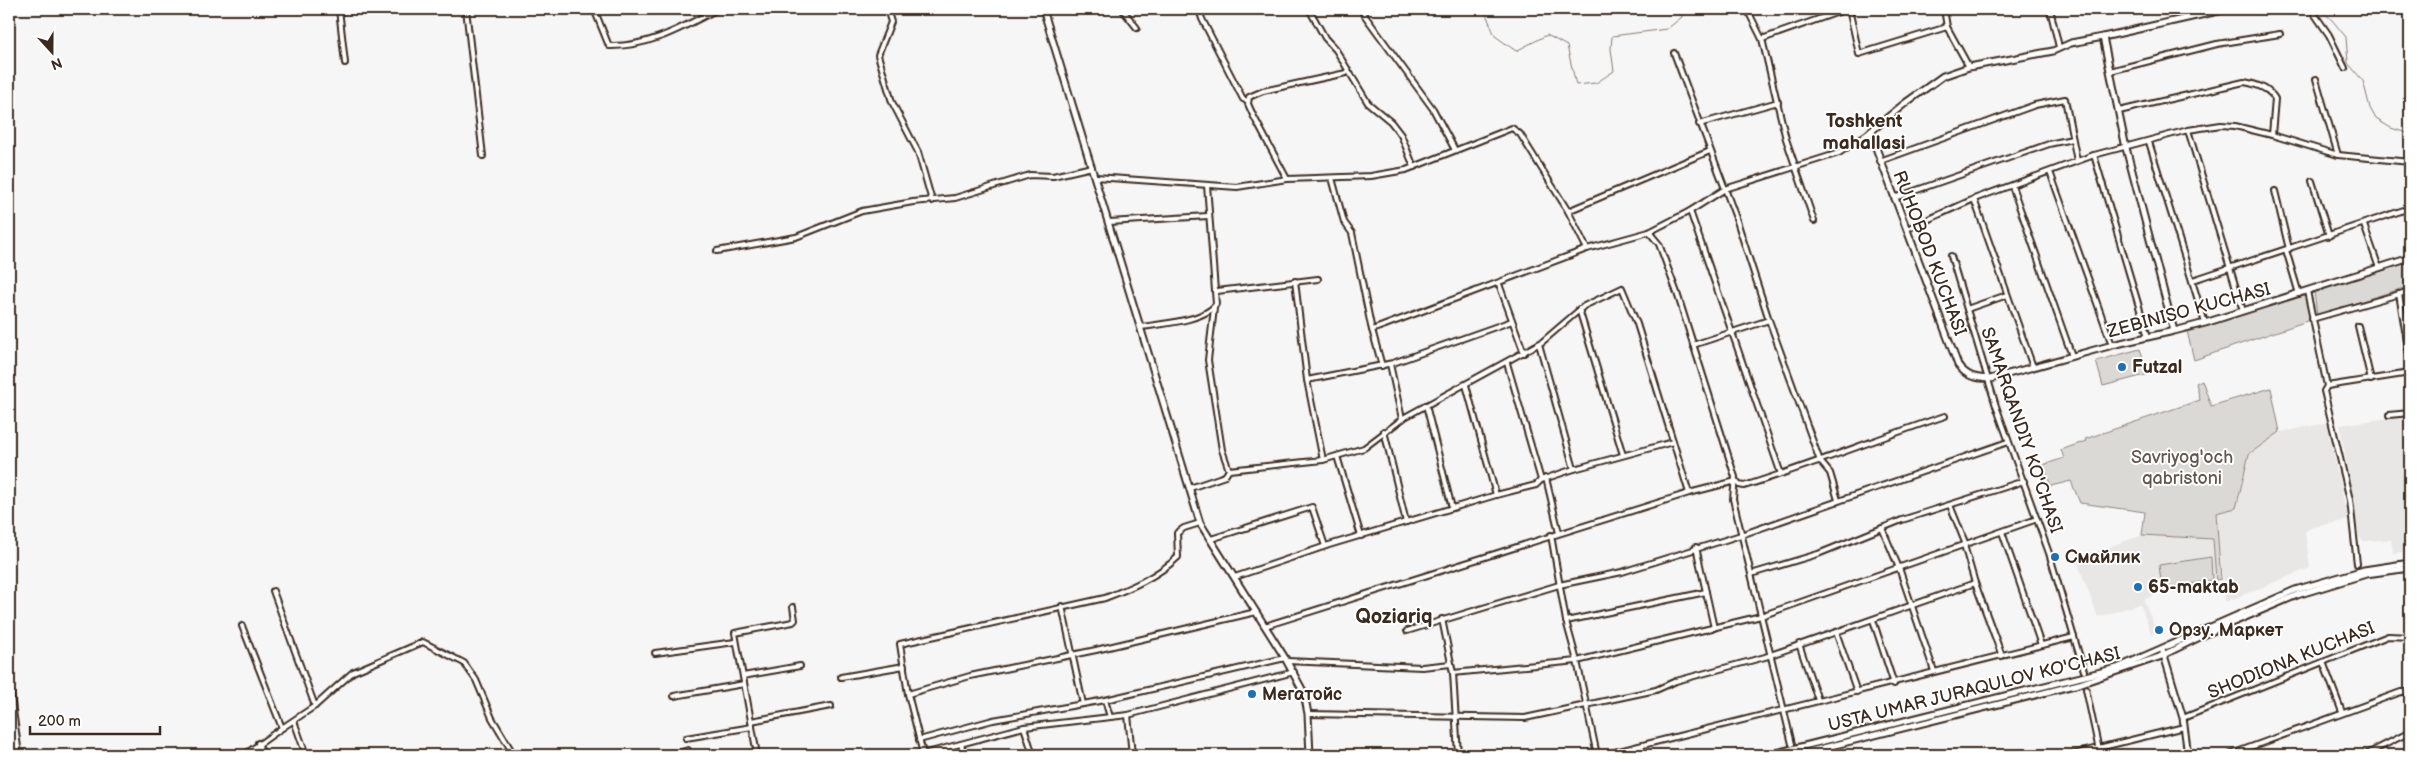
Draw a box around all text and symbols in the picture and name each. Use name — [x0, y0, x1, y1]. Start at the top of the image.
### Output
north arrow — [28, 28, 78, 78]
text: N — [49, 54, 64, 73]
district label: Toshkent mahallasi — [1823, 110, 1905, 155]
street label: RUHOBOD KUCHASI — [1888, 168, 1971, 339]
street label: ZEBINISO KUCHASI — [2104, 279, 2273, 343]
street label: SAMARQANDIY KO'CHASI — [1976, 324, 2067, 536]
place label: Futzal — [2132, 357, 2182, 378]
marker: Futzal — [2116, 361, 2128, 373]
park label: Savriyog'och qabristoni — [2131, 447, 2233, 489]
place label: Смайлик — [2065, 547, 2141, 568]
marker: Смайлик — [2049, 551, 2061, 563]
place label: 65-maktab — [2148, 577, 2239, 598]
marker: 65-maktab — [2132, 581, 2144, 593]
district label: Qoziariq — [1356, 605, 1432, 629]
street label: SHODIONA KUCHASI — [2205, 617, 2378, 704]
place label: Орзу. Маркет — [2169, 620, 2284, 641]
marker: Орзу. Маркет — [2153, 624, 2165, 636]
street label: USTA UMAR JURAQULOV KO'CHASI — [1826, 643, 2122, 736]
place label: Мегатойс — [1262, 684, 1342, 705]
marker: Мегатойс — [1246, 688, 1258, 700]
scale bar — [30, 704, 160, 736]
text: 200 m — [38, 712, 81, 731]

